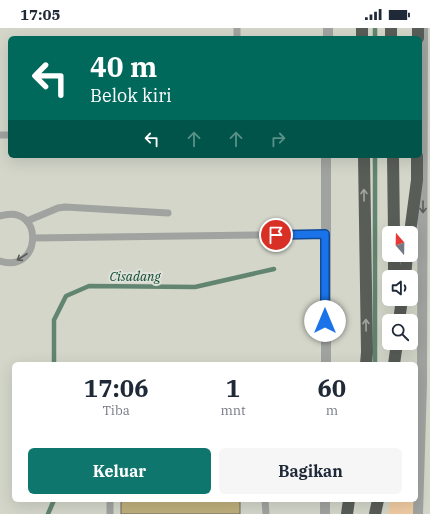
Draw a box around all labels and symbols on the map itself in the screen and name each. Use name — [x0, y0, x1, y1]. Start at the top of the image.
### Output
one-way arrow — [360, 189, 368, 202]
one-way arrow — [419, 200, 426, 213]
pin — [259, 218, 293, 252]
north arrow — [382, 226, 418, 262]
one-way arrow — [17, 253, 28, 262]
water label: Cisadang — [109, 268, 161, 285]
position arrow — [304, 300, 346, 342]
one-way arrow — [363, 319, 370, 332]

